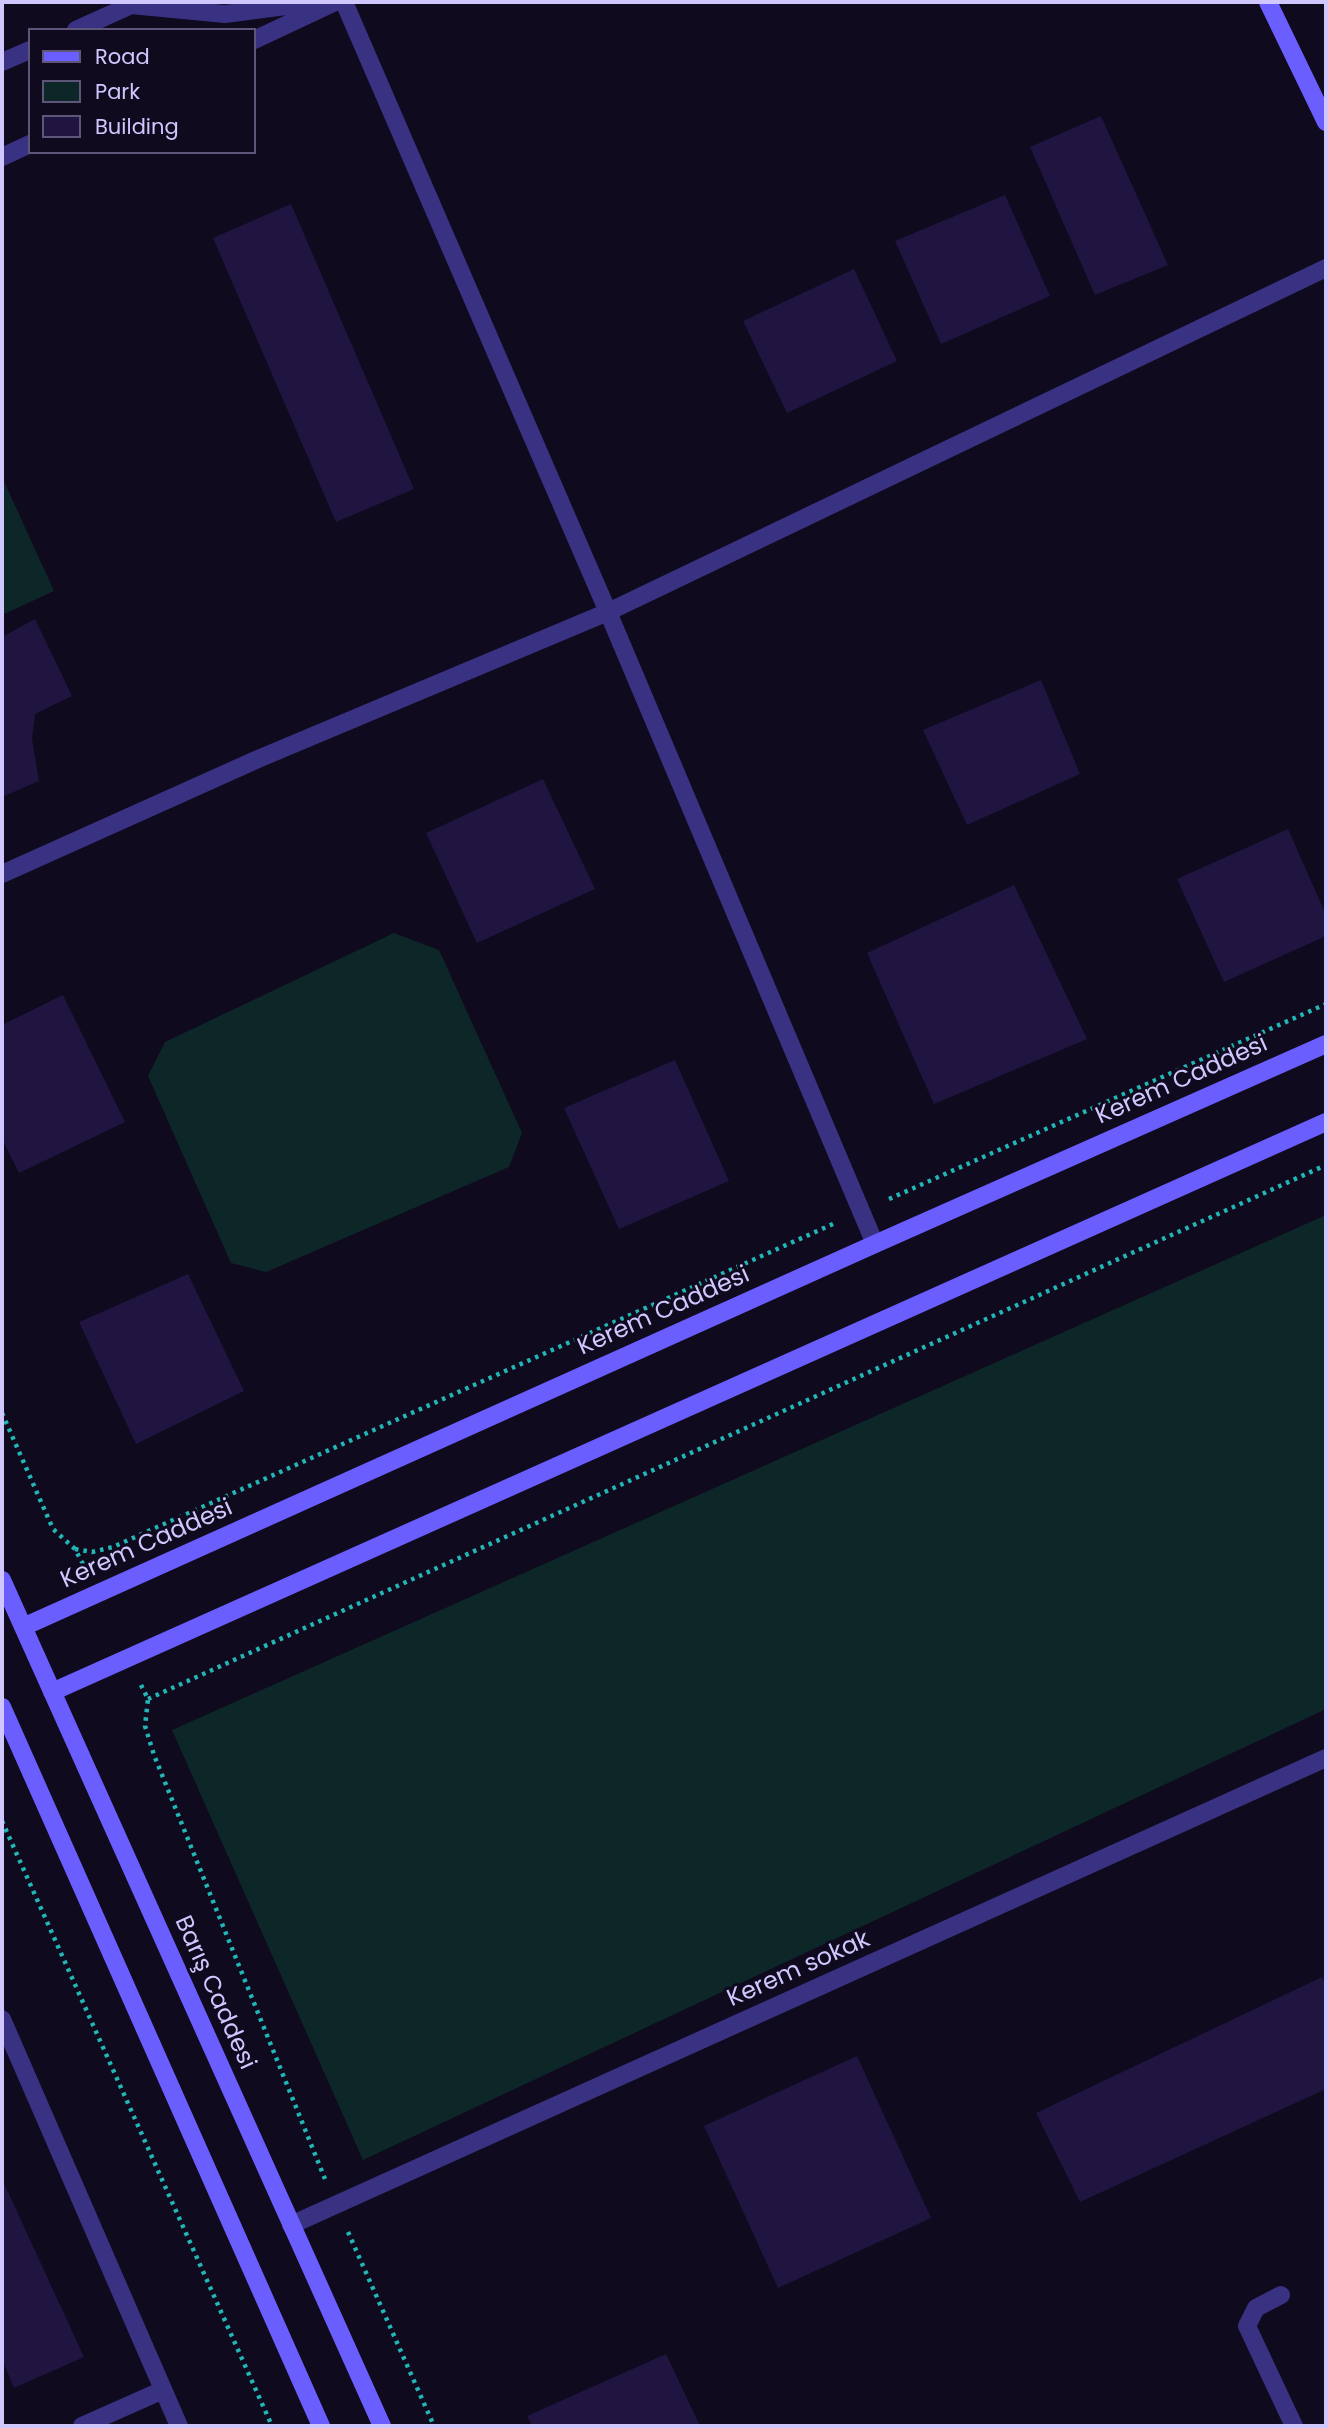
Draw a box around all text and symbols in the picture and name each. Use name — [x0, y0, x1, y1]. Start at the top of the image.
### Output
legend — [28, 28, 256, 154]
text: Road — [95, 42, 150, 71]
text: Park — [95, 77, 140, 106]
text: Building — [95, 112, 179, 141]
street label: Kerem Caddesi — [1092, 1030, 1272, 1132]
street label: Kerem Caddesi — [574, 1261, 754, 1363]
street label: Kerem Caddesi — [57, 1494, 237, 1596]
street label: Barış Caddesi — [167, 1912, 261, 2074]
street label: Kerem sokak — [723, 1926, 875, 2014]

